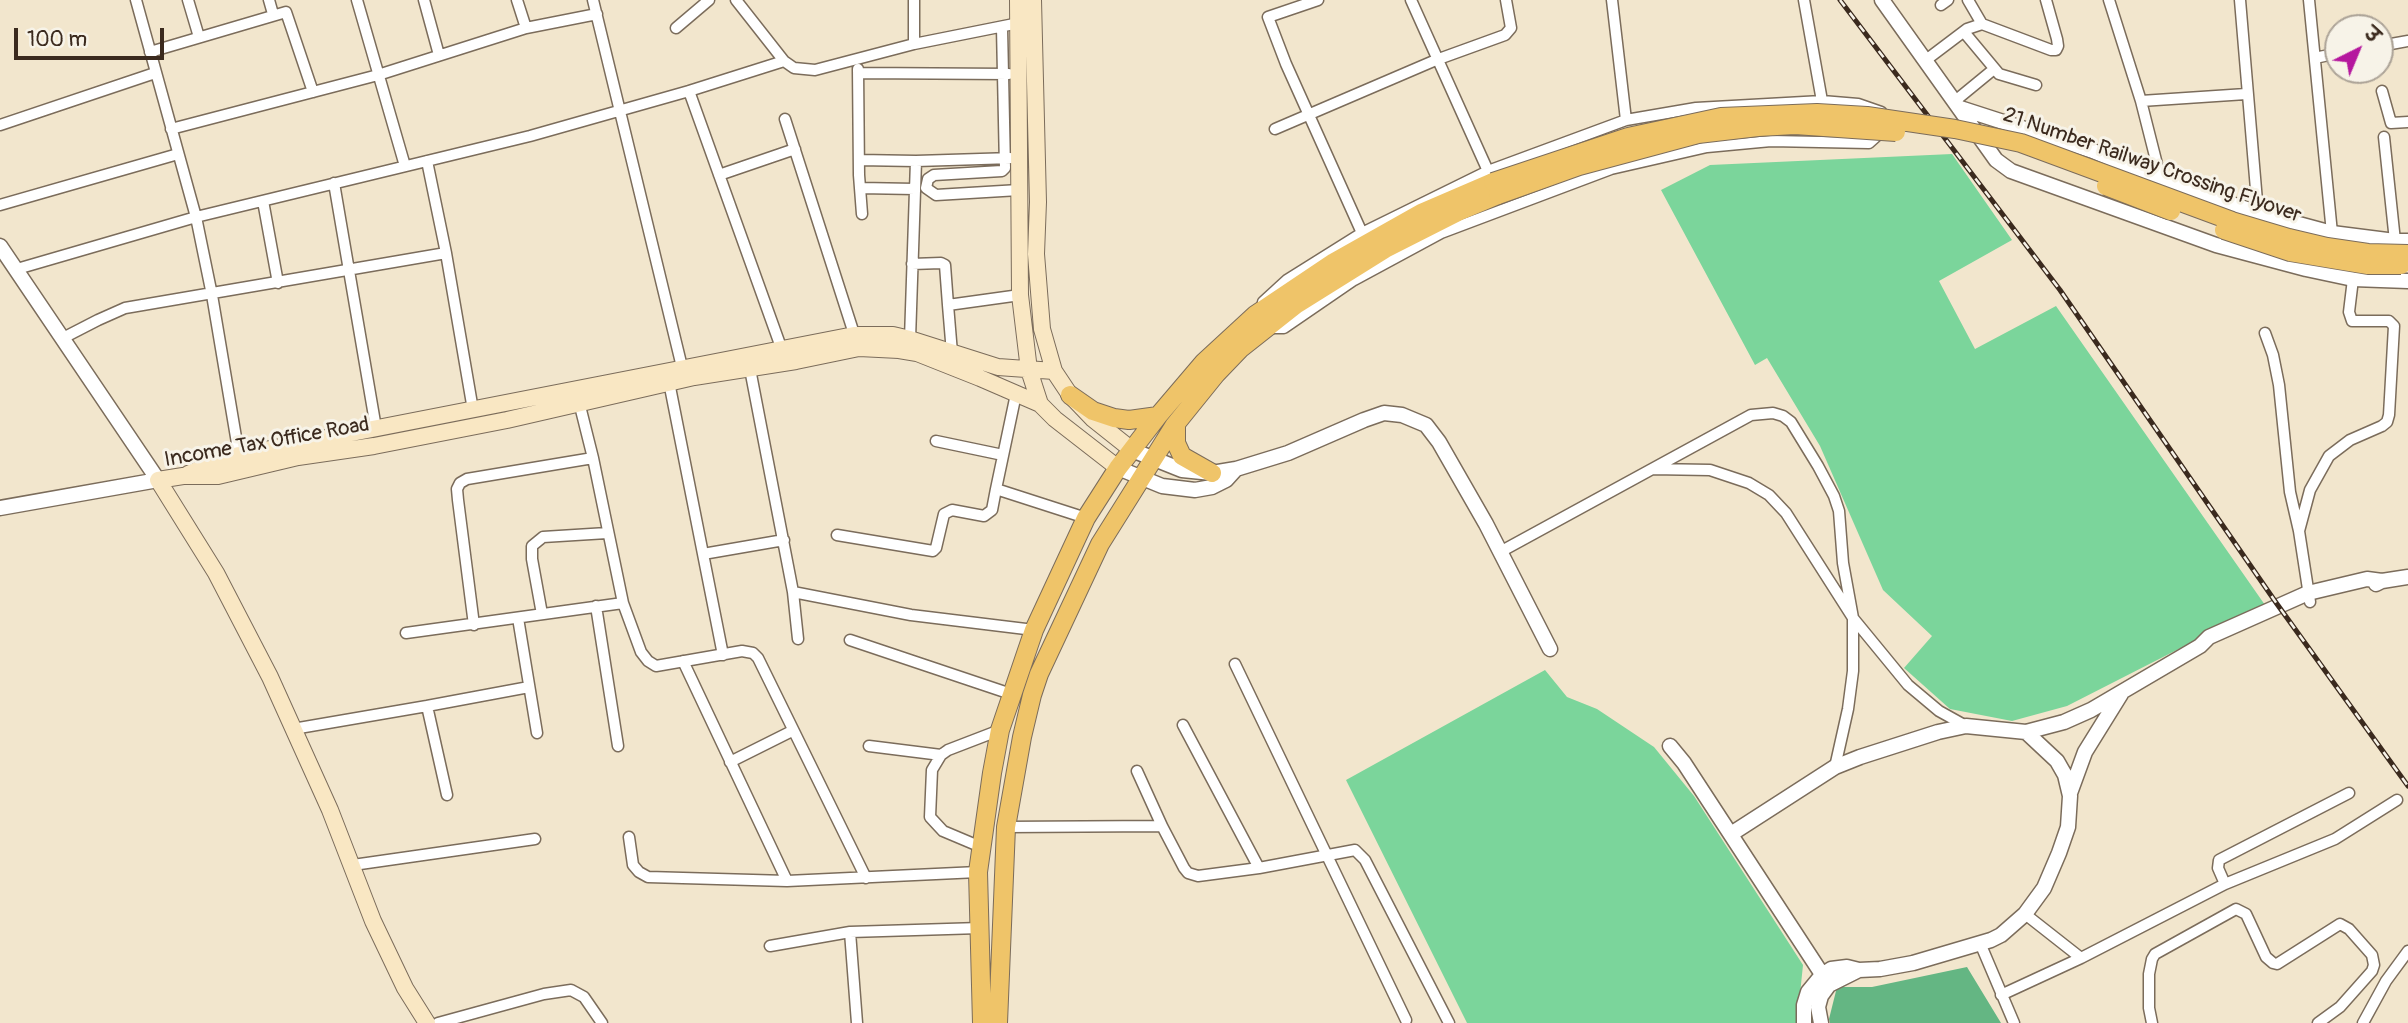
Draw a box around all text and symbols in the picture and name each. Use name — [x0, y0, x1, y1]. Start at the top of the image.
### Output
scale bar — [18, 14, 168, 58]
north arrow — [2324, 14, 2394, 84]
text: उ — [2359, 22, 2385, 48]
text: 100 m — [27, 26, 87, 53]
street label: 21 Number Railway Crossing Flyover — [1999, 103, 2305, 229]
street label: Income Tax Office Road — [163, 413, 371, 473]

